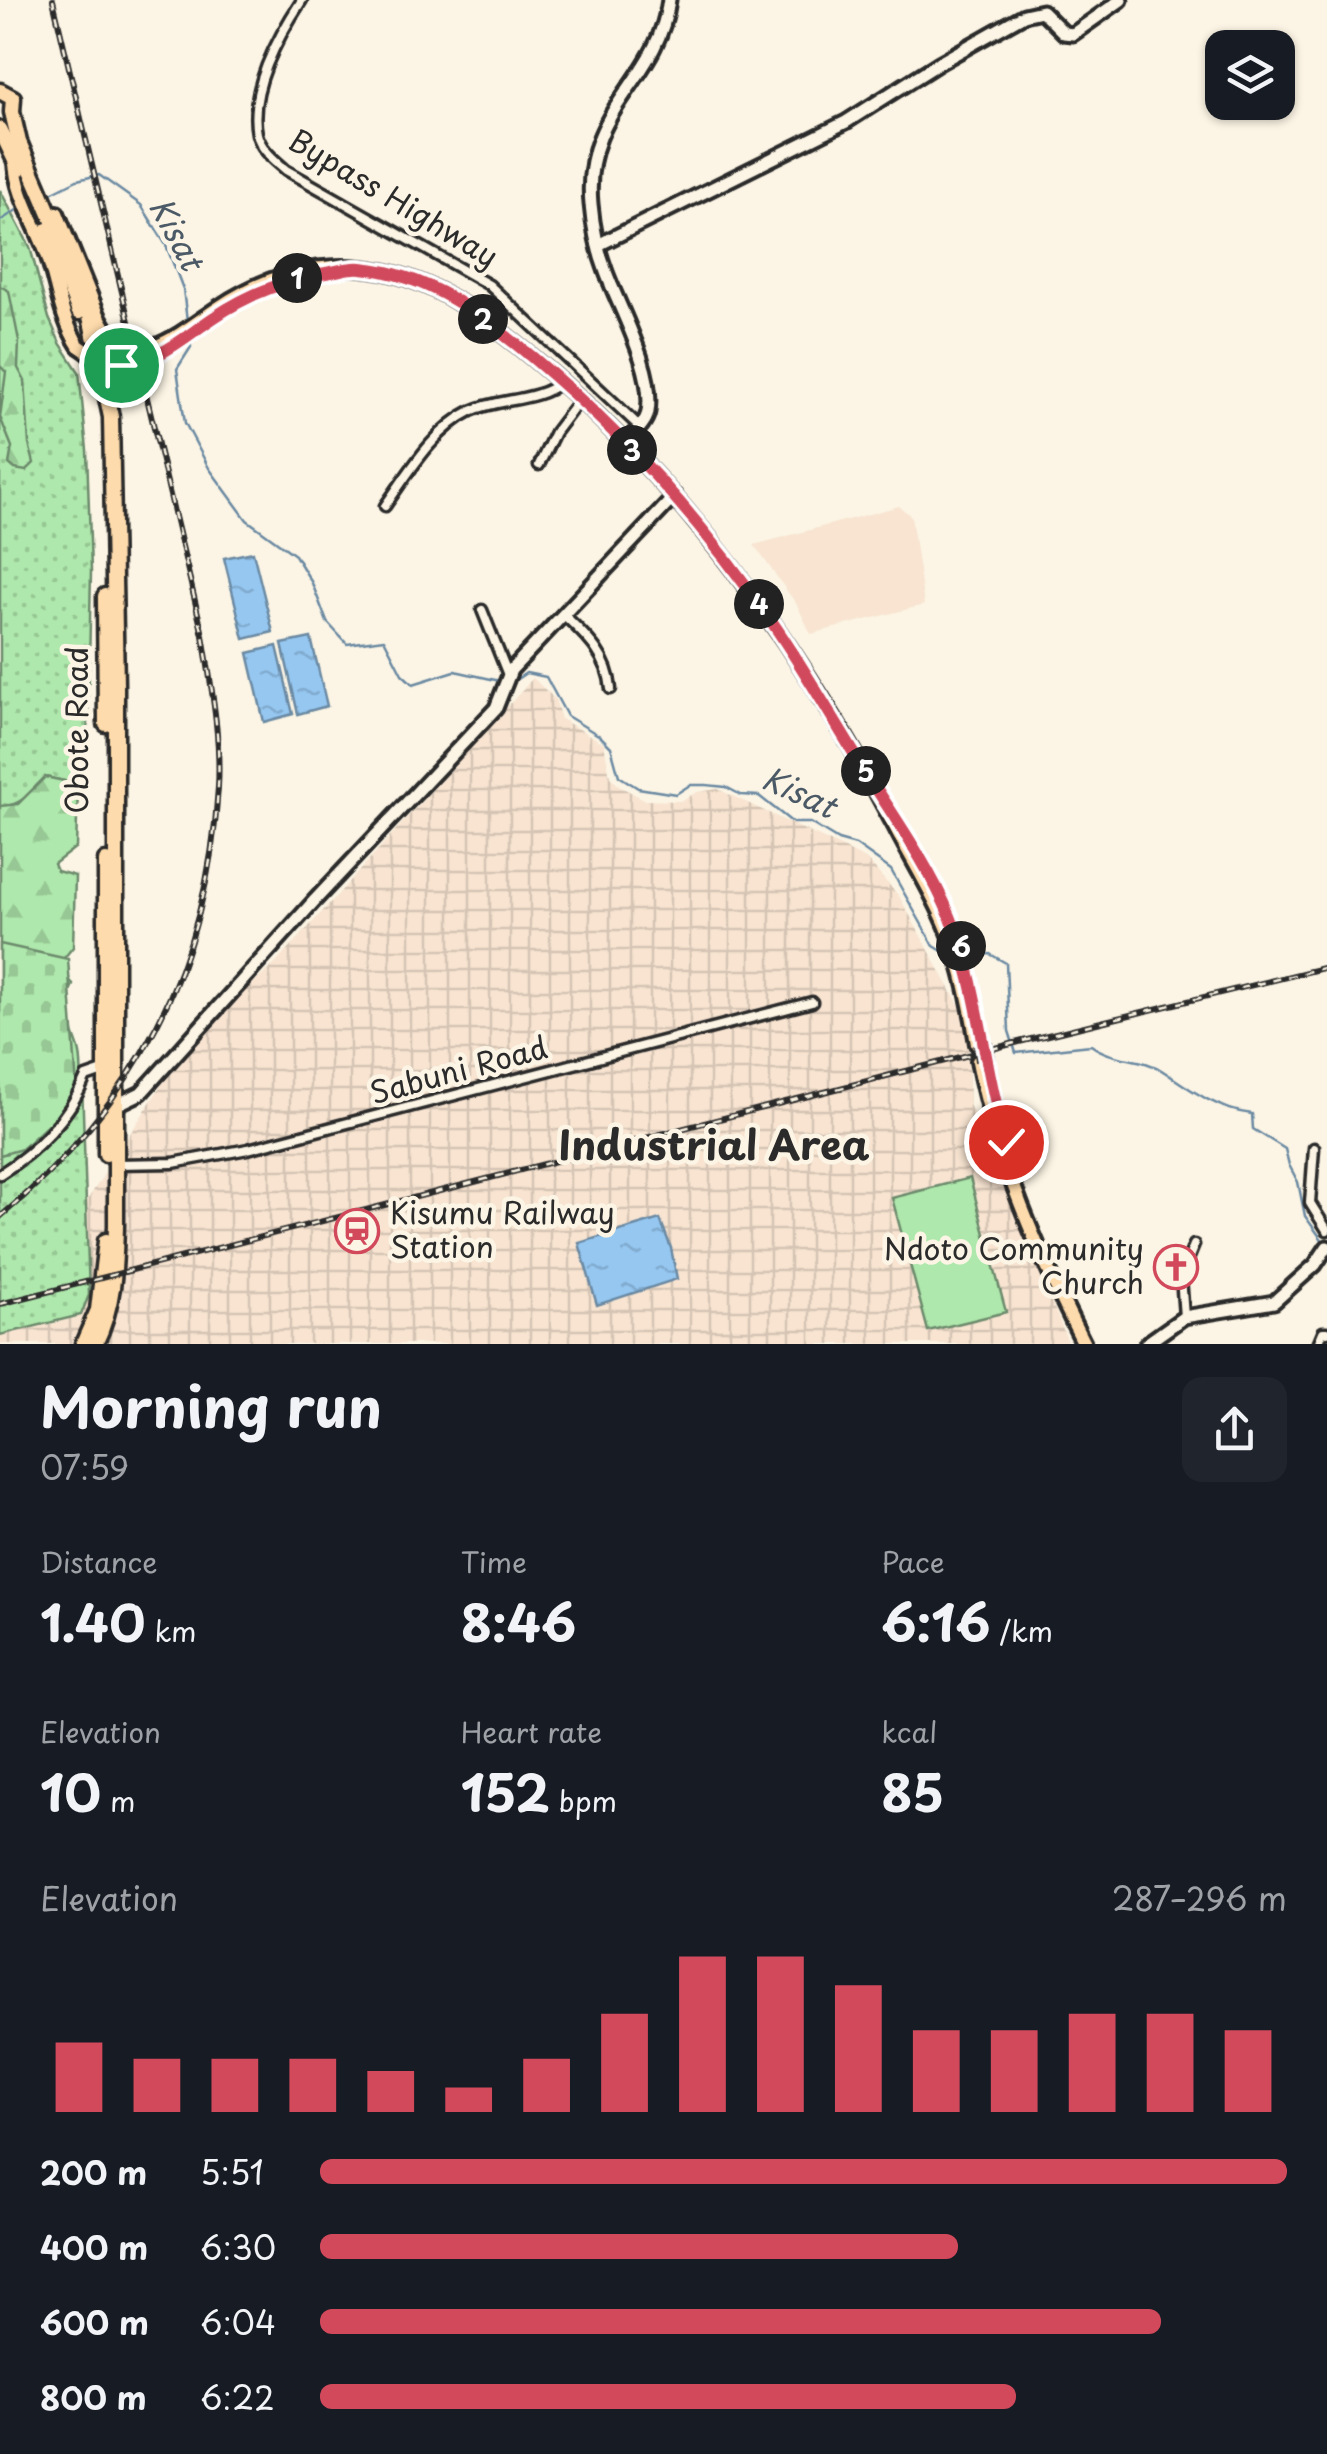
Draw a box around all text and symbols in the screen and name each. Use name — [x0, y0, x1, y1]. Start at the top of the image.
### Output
map controls — [1205, 30, 1295, 120]
button: layers — [1205, 30, 1295, 120]
street label: Bypass Highway — [281, 117, 507, 277]
water label: Kisat — [139, 188, 219, 281]
pin: 1 — [272, 253, 322, 303]
text: 1 — [290, 256, 304, 299]
pin: 2 — [458, 294, 508, 344]
text: 2 — [473, 297, 493, 340]
pin — [79, 323, 164, 408]
icon: arrive — [94, 338, 149, 393]
pin: 3 — [607, 425, 657, 475]
text: 3 — [623, 428, 641, 471]
pin: 4 — [734, 579, 784, 629]
text: 4 — [749, 582, 769, 625]
street label: Obote Road — [53, 646, 98, 814]
pin: 5 — [841, 746, 891, 796]
text: 5 — [857, 749, 875, 792]
water label: Kisat — [755, 753, 848, 831]
pin: 6 — [936, 921, 986, 971]
text: 6 — [951, 924, 971, 967]
street label: Sabuni Road — [365, 1023, 552, 1114]
pin — [964, 1100, 1049, 1185]
district label: Industrial Area — [558, 1113, 870, 1174]
icon: check — [979, 1115, 1034, 1170]
place label: Kisumu Railway Station — [390, 1189, 615, 1268]
station icon: Kisumu Railway Station — [334, 1208, 380, 1254]
place label: Ndoto Community Church — [884, 1225, 1144, 1304]
church icon: Ndoto Community Church — [1153, 1244, 1199, 1290]
text: Morning run — [40, 1364, 382, 1447]
button: share — [1182, 1377, 1287, 1482]
text: 07:59 — [40, 1443, 129, 1491]
text: Distance — [40, 1540, 158, 1583]
text: Time — [461, 1540, 527, 1583]
text: Pace — [881, 1540, 945, 1583]
text: 1.40 — [40, 1583, 145, 1659]
text: 8:46 — [461, 1583, 576, 1659]
text: 6:16 — [881, 1583, 990, 1659]
text: km — [145, 1609, 197, 1652]
text: /km — [990, 1609, 1053, 1652]
text: Elevation — [40, 1710, 161, 1753]
text: Heart rate — [461, 1710, 602, 1753]
text: kcal — [881, 1710, 937, 1753]
text: 10 — [40, 1753, 101, 1829]
text: 152 — [461, 1753, 550, 1829]
text: 85 — [881, 1753, 944, 1829]
text: m — [101, 1779, 136, 1822]
text: bpm — [550, 1779, 617, 1822]
text: Elevation — [40, 1874, 178, 1922]
text: 287–296 m — [1112, 1874, 1287, 1922]
text: 200 m — [40, 2148, 147, 2196]
text: 5:51 — [200, 2148, 264, 2196]
text: 400 m — [40, 2223, 148, 2271]
text: 6:30 — [200, 2223, 276, 2271]
text: 600 m — [40, 2298, 149, 2346]
text: 6:04 — [200, 2298, 276, 2346]
text: 800 m — [40, 2373, 147, 2421]
text: 6:22 — [200, 2373, 275, 2421]

